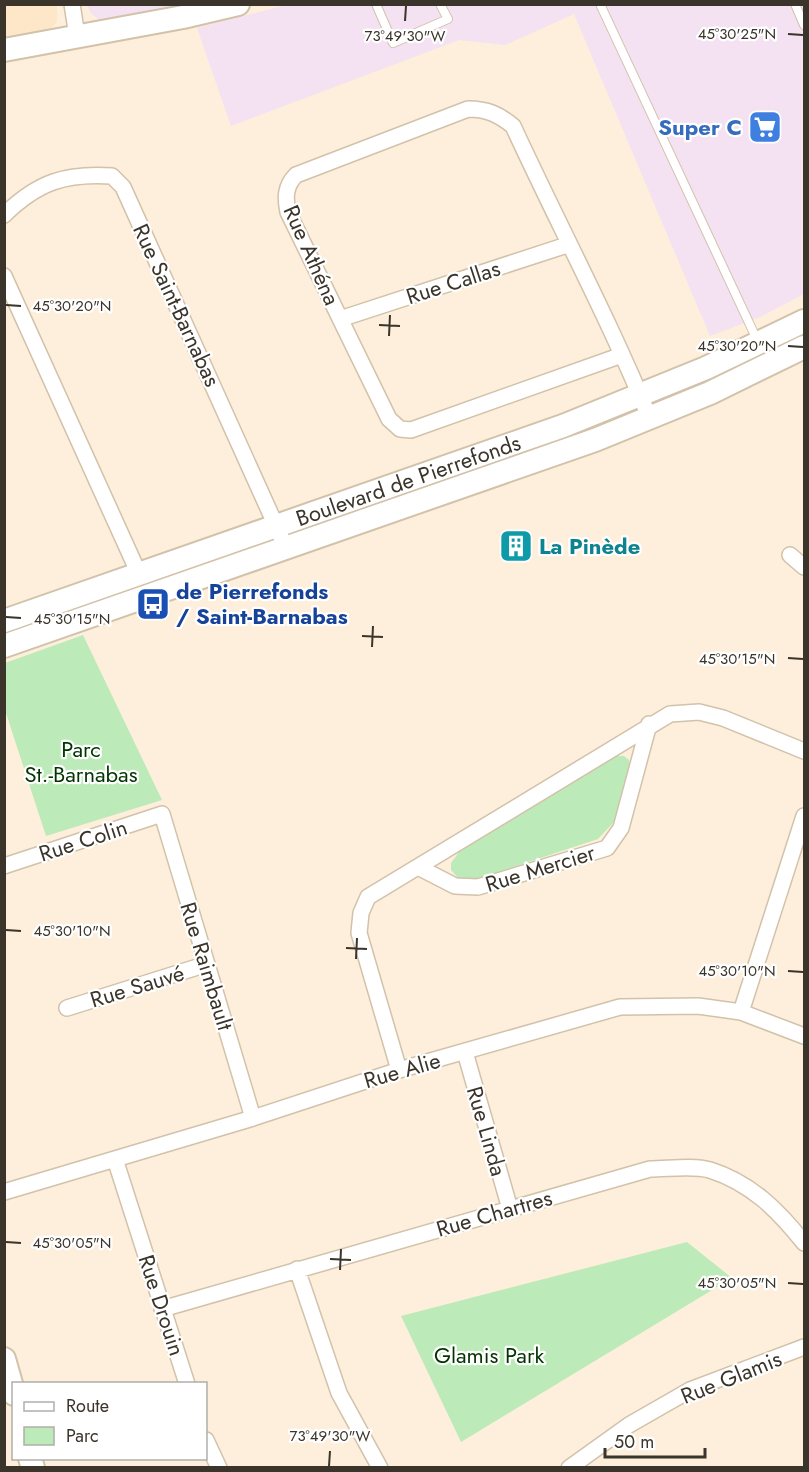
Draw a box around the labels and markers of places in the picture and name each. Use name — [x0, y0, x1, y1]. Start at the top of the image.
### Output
supermarket icon: Super C — [747, 109, 783, 145]
place label: Super C — [658, 111, 742, 143]
building icon: La Pinède — [498, 528, 534, 564]
place label: La Pinède — [539, 530, 640, 562]
place label: de Pierrefonds / Saint-Barnabas — [176, 575, 348, 632]
bus stop icon: de Pierrefonds / Saint-Barnabas — [135, 586, 171, 622]

